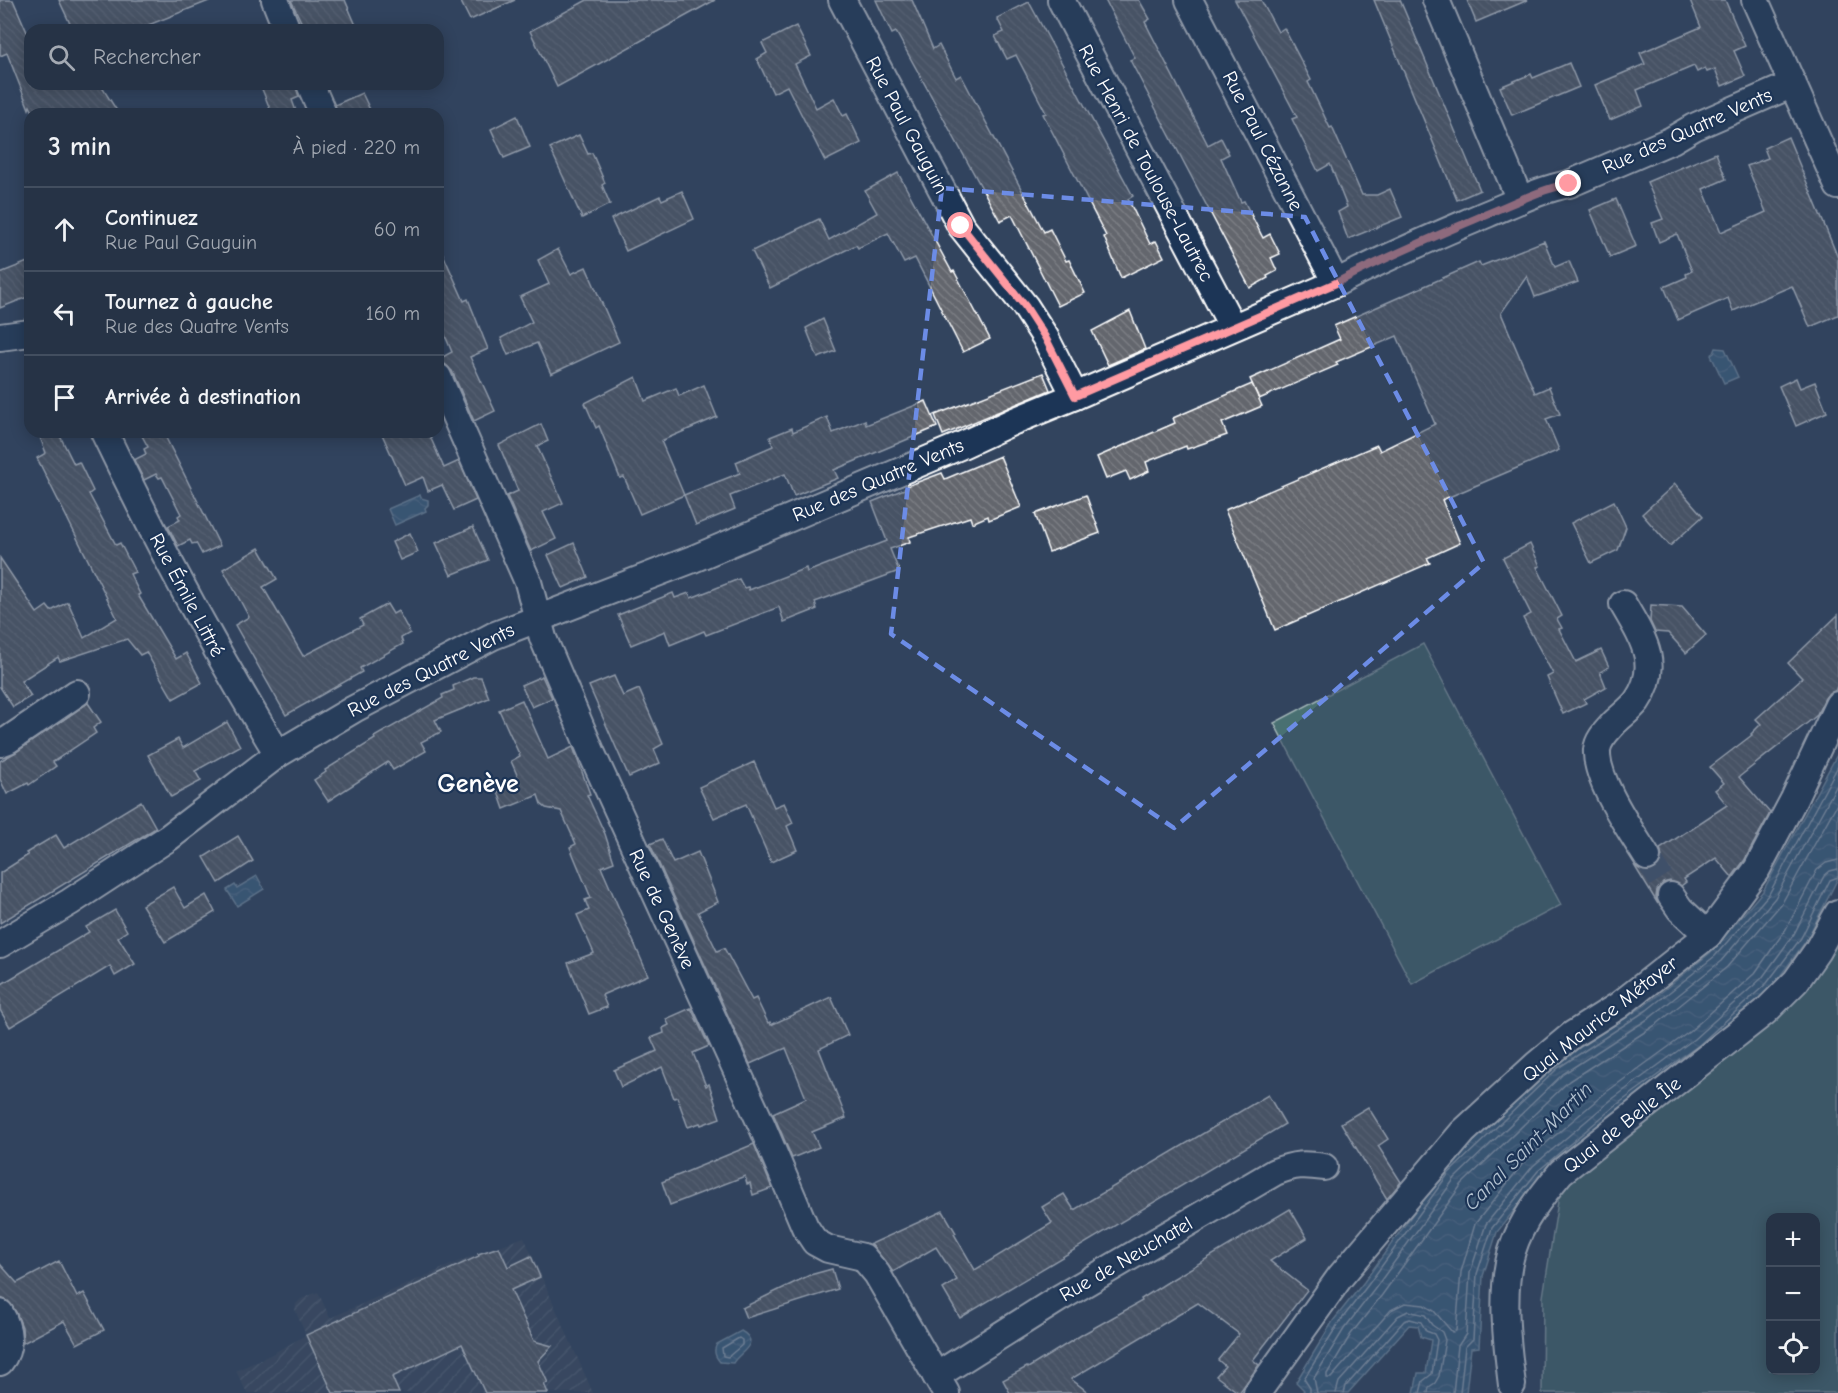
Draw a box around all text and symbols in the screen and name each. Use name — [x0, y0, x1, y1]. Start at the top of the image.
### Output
search box — [24, 24, 444, 90]
icon: search — [45, 41, 78, 74]
street label: Rue Henri de Toulouse-Lautrec — [1074, 41, 1218, 286]
text: Rechercher — [93, 44, 201, 70]
street label: Rue Paul Gauguin — [861, 52, 953, 198]
street label: Rue Paul Cézanne — [1218, 67, 1308, 215]
street label: Rue des Quatre Vents — [1598, 83, 1776, 179]
text: 3 min — [48, 132, 111, 162]
text: À pied · 220 m — [293, 136, 420, 159]
route end — [1555, 170, 1581, 196]
text: Continuez — [105, 205, 198, 231]
route start — [947, 212, 973, 238]
icon: ahead — [48, 213, 81, 246]
text: 60 m — [374, 218, 420, 241]
text: Rue Paul Gauguin — [105, 231, 257, 254]
text: Tournez à gauche — [105, 289, 273, 315]
icon: left — [48, 297, 81, 330]
text: 160 m — [366, 302, 420, 325]
text: Rue des Quatre Vents — [105, 315, 289, 338]
icon: arrive — [48, 381, 81, 414]
text: Arrivée à destination — [105, 384, 301, 410]
street label: Rue des Quatre Vents — [789, 434, 967, 526]
street label: Rue Émile Littré — [145, 529, 229, 661]
street label: Rue des Quatre Vents — [344, 618, 518, 722]
district label: Genève — [437, 769, 519, 799]
street label: Rue de Genève — [624, 845, 700, 973]
street label: Quai Maurice Métayer — [1518, 951, 1682, 1087]
street label: Quai de Belle Île — [1558, 1072, 1686, 1178]
water label: Canal Saint-Martin — [1459, 1077, 1597, 1215]
street label: Rue de Neuchatel — [1055, 1212, 1197, 1306]
map controls — [1766, 1213, 1820, 1375]
button: + — [1766, 1213, 1820, 1267]
button: − — [1766, 1267, 1820, 1321]
button: locate — [1766, 1321, 1820, 1375]

